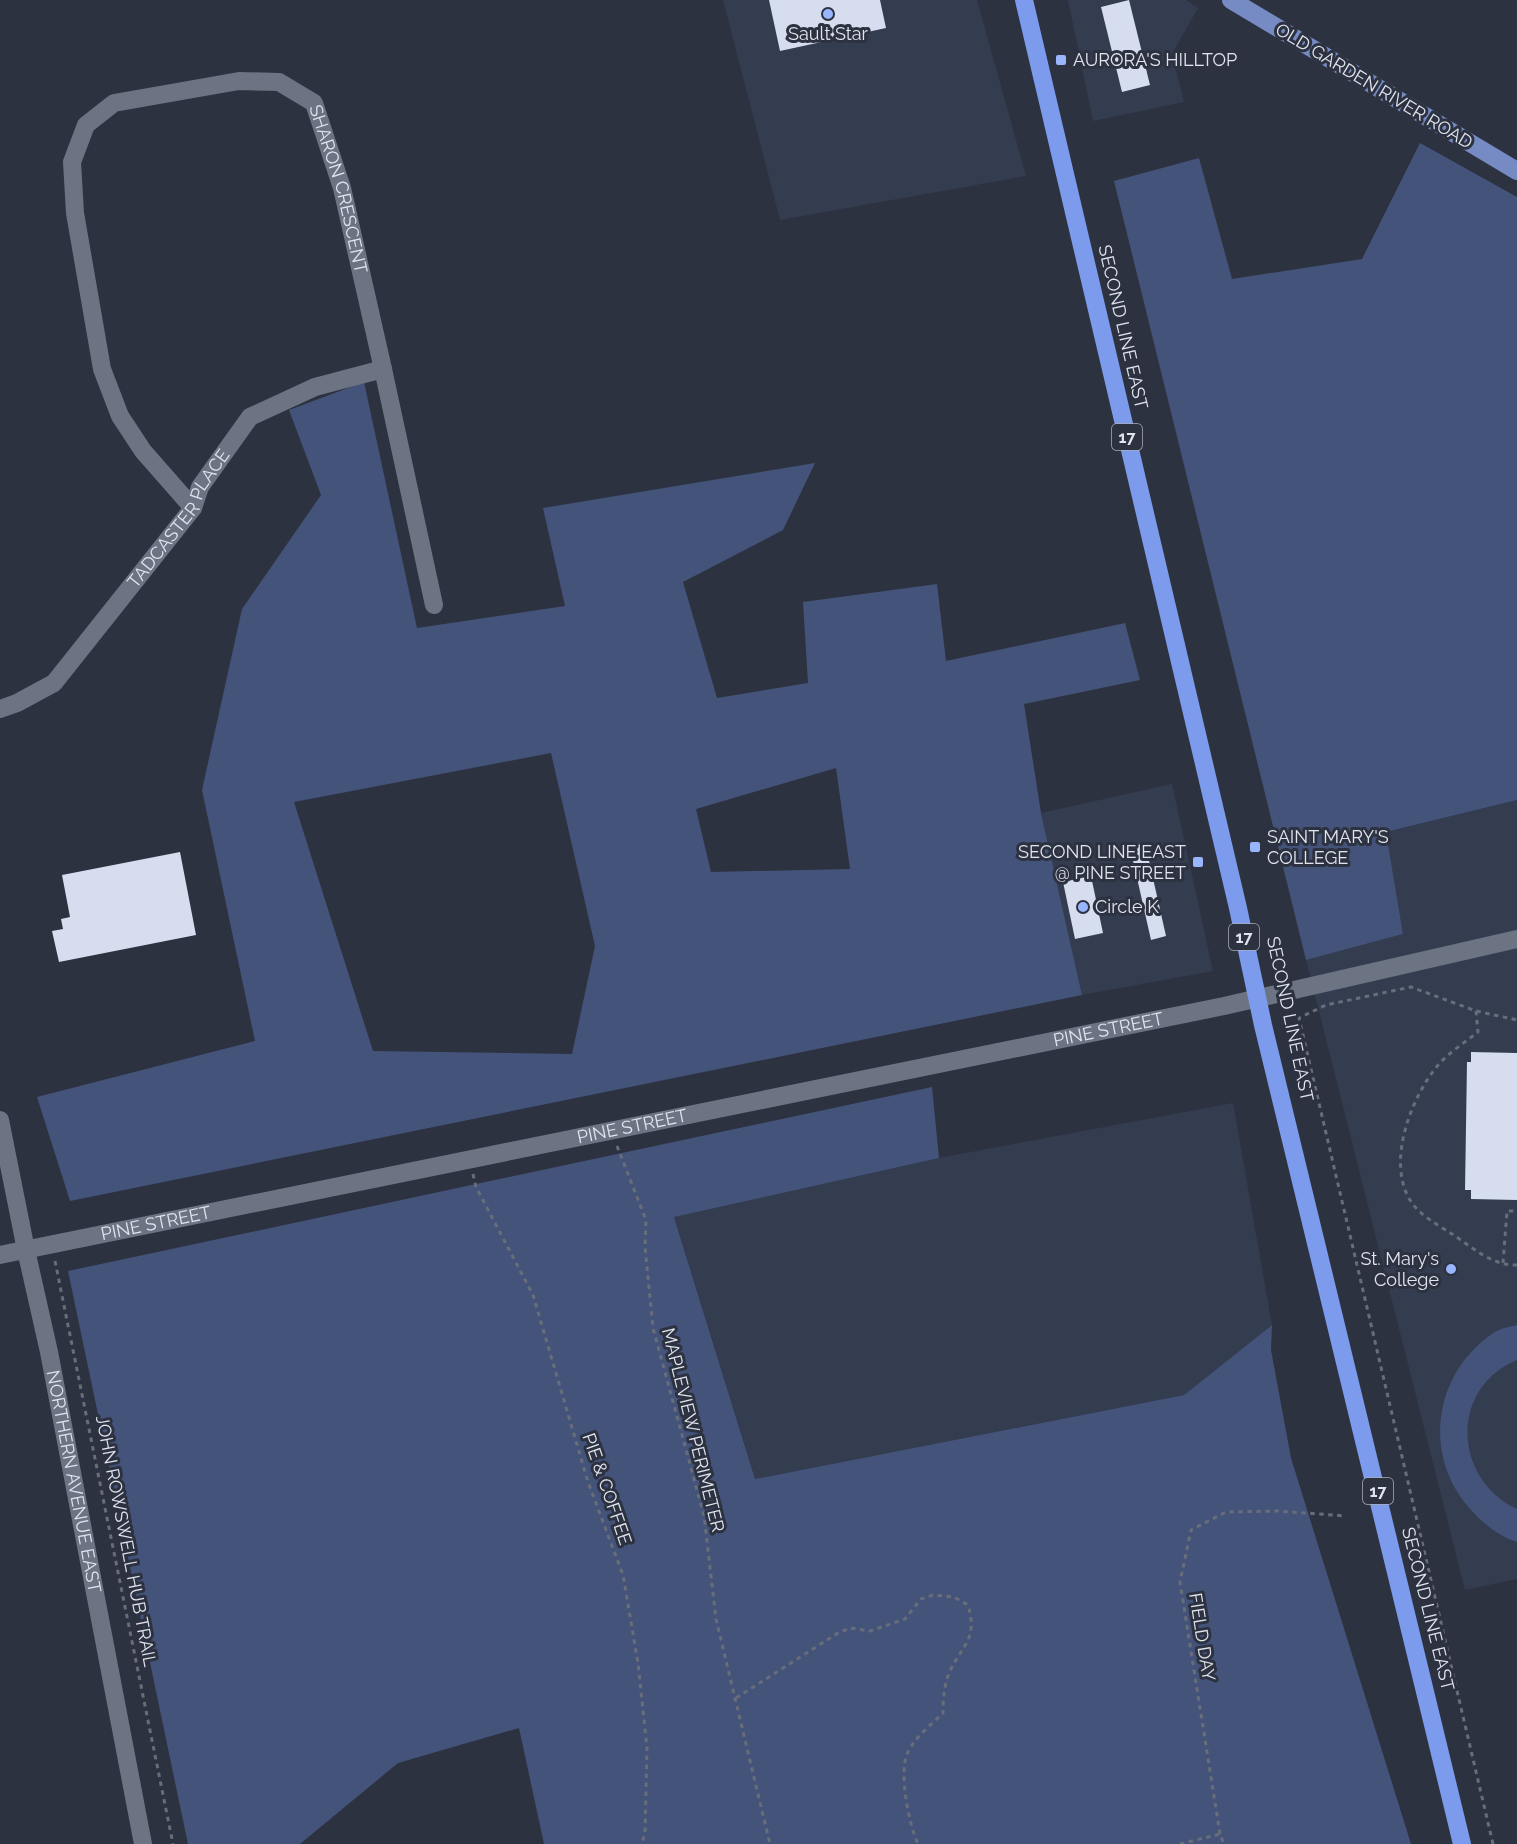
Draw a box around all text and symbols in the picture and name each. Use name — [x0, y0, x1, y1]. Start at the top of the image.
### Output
marker: Sault Star — [821, 7, 835, 21]
street label: OLD GARDEN RIVER ROAD — [1272, 18, 1477, 153]
place label: Sault Star — [788, 23, 869, 44]
place label: AURORA'S HILLTOP — [1073, 49, 1237, 70]
marker: AURORA'S HILLTOP — [1054, 53, 1068, 67]
street label: SHARON CRESCENT — [305, 102, 372, 275]
street label: SECOND LINE EAST — [1094, 243, 1153, 411]
road number: 17 — [1112, 424, 1142, 450]
street label: TADCASTER PLACE — [123, 445, 234, 592]
place label: SAINT MARY'S COLLEGE — [1267, 826, 1389, 868]
marker: SAINT MARY'S COLLEGE — [1248, 840, 1262, 854]
place label: SECOND LINE EAST @ PINE STREET — [1018, 841, 1186, 883]
marker: SECOND LINE EAST @ PINE STREET — [1191, 855, 1205, 869]
place label: Circle K — [1095, 896, 1159, 917]
marker: Circle K — [1076, 900, 1090, 914]
road number: 17 — [1229, 924, 1259, 950]
street label: SECOND LINE EAST — [1263, 935, 1318, 1103]
street label: PINE STREET — [1051, 1008, 1165, 1050]
street label: PINE STREET — [575, 1105, 689, 1147]
street label: PINE STREET — [99, 1201, 213, 1244]
place label: St. Mary's College — [1361, 1248, 1439, 1290]
marker: St. Mary's College — [1444, 1262, 1458, 1276]
street label: MAPLEVIEW PERIMETER — [658, 1326, 729, 1534]
street label: NORTHERN AVENUE EAST — [43, 1368, 106, 1595]
street label: JOHN ROWSWELL HUB TRAIL — [92, 1414, 161, 1669]
street label: PIE & COFFEE — [579, 1430, 636, 1547]
road number: 17 — [1363, 1478, 1393, 1504]
street label: SECOND LINE EAST — [1398, 1525, 1459, 1693]
street label: FIELD DAY — [1185, 1591, 1220, 1683]

